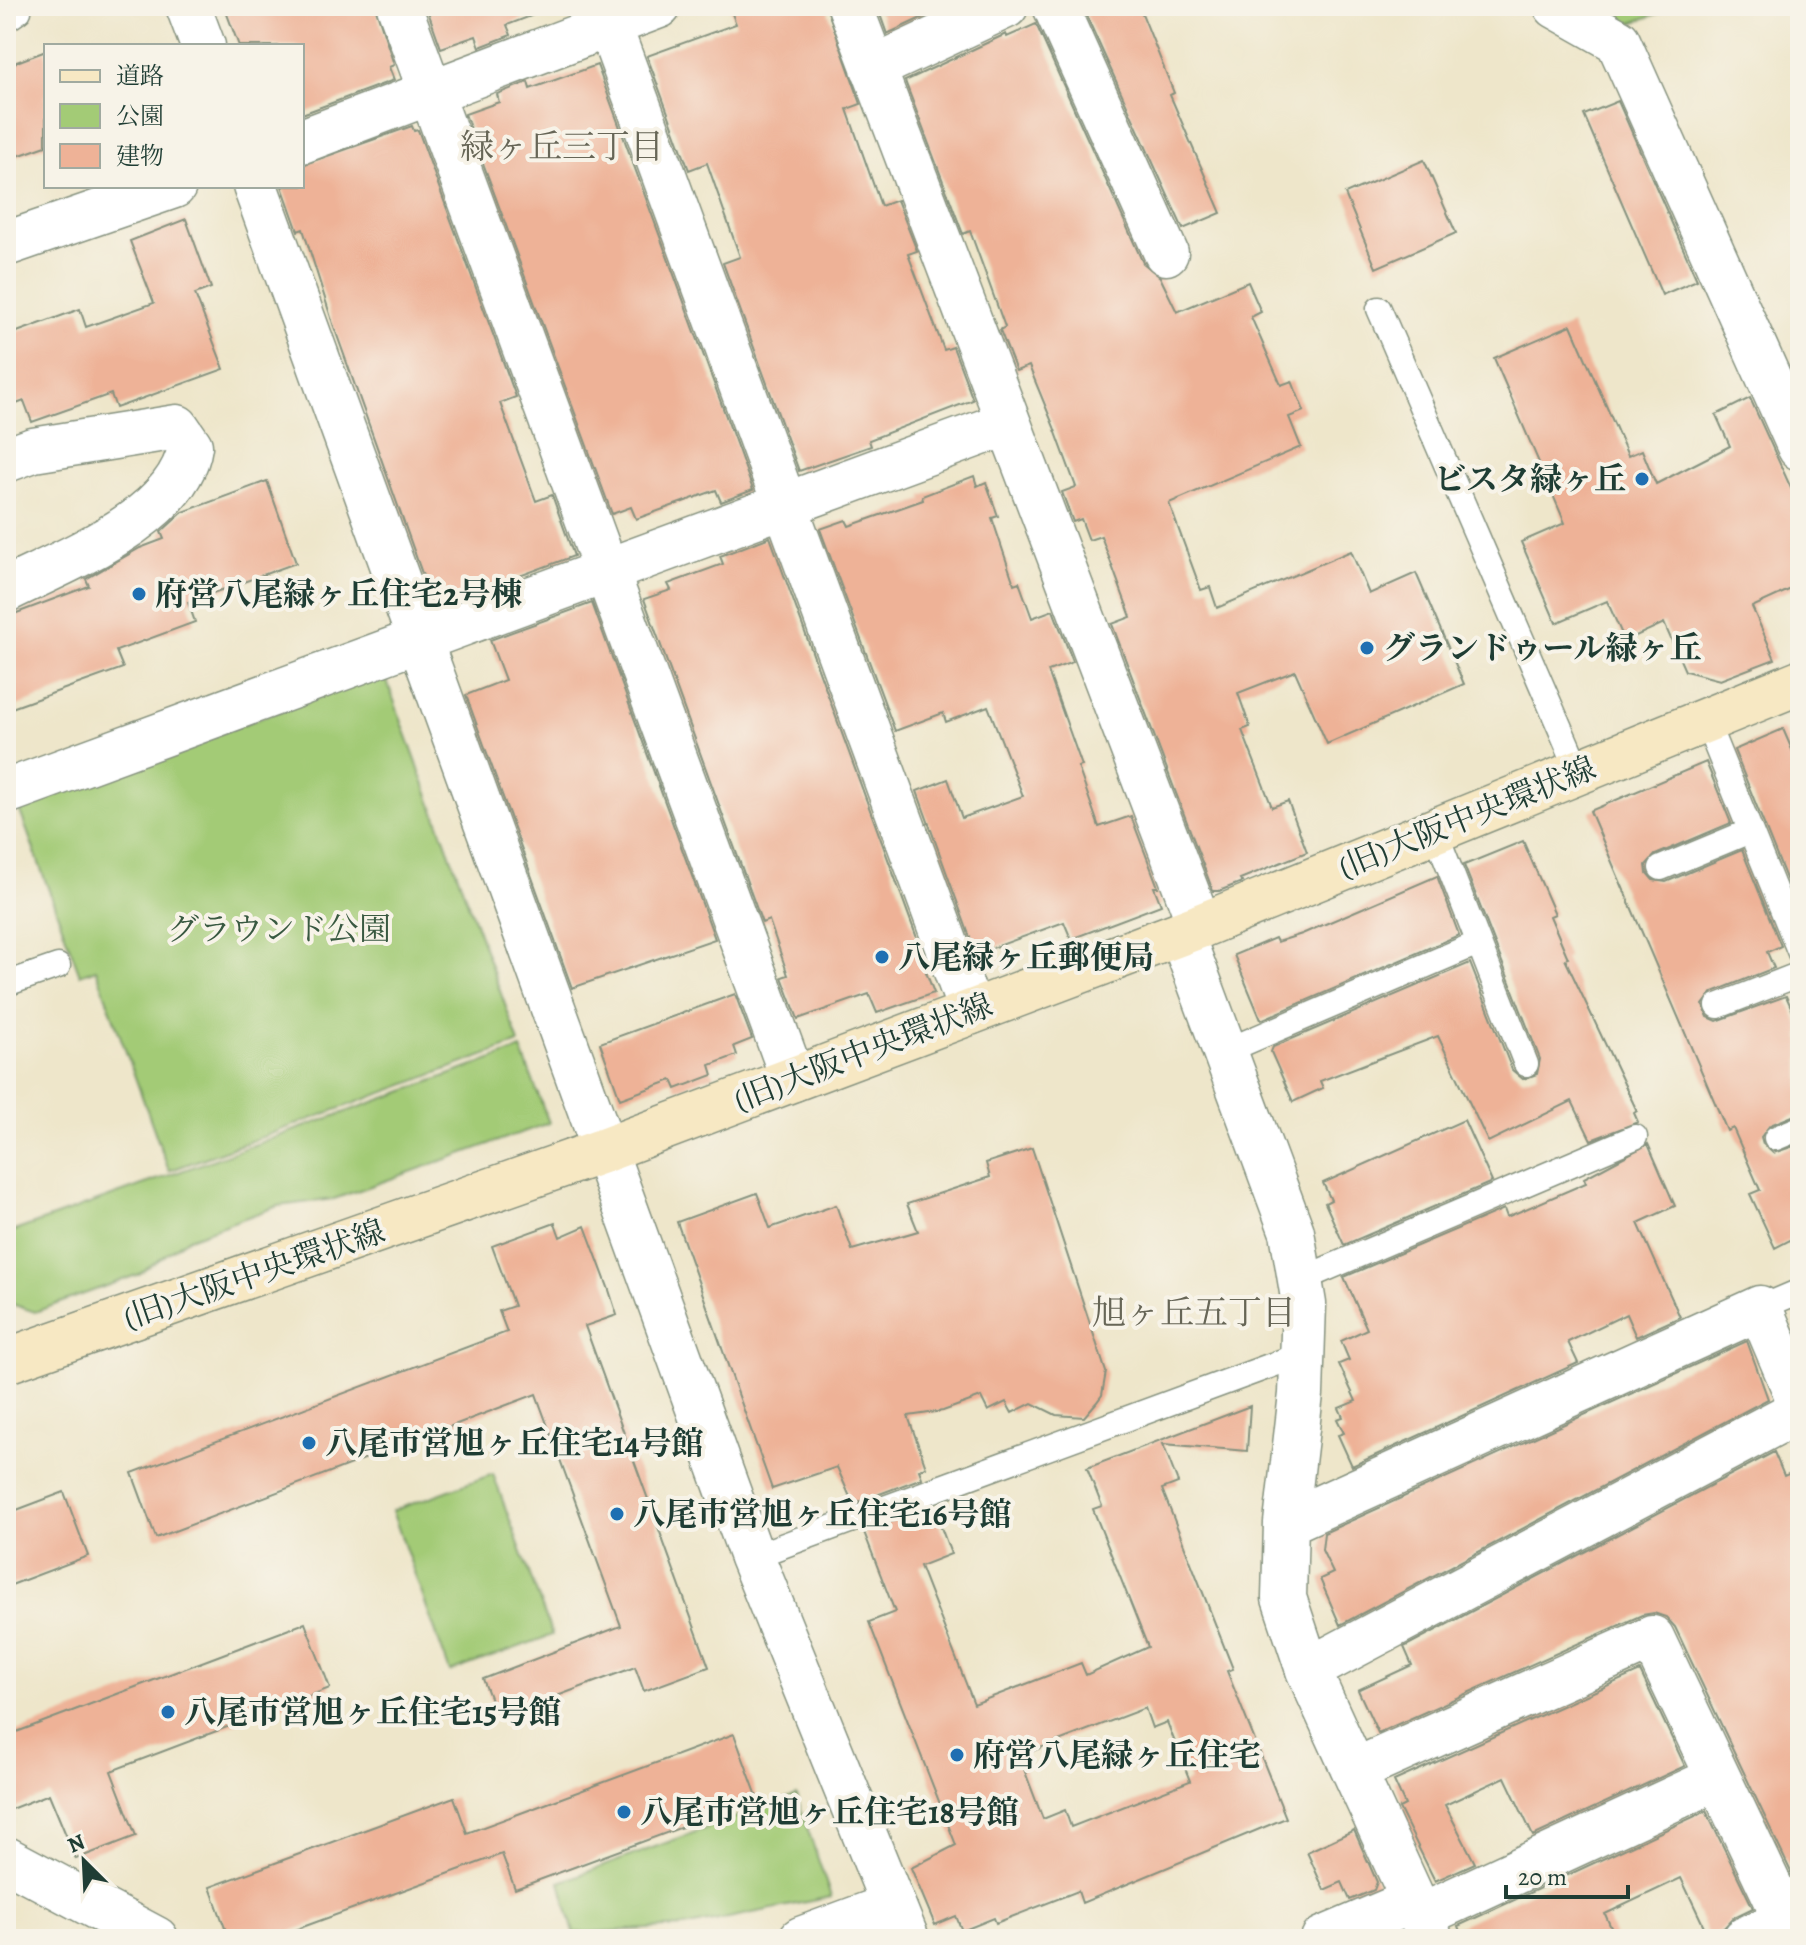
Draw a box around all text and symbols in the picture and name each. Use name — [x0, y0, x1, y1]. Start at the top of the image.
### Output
legend — [44, 44, 304, 188]
text: 道路 — [116, 60, 164, 92]
text: 公園 — [116, 100, 164, 132]
district label: 緑ヶ丘三丁目 — [460, 123, 664, 170]
text: 建物 — [116, 140, 164, 172]
place label: ビスタ緑ヶ丘 — [1434, 457, 1626, 501]
marker: ビスタ緑ヶ丘 — [1633, 470, 1651, 488]
place label: 府営八尾緑ヶ丘住宅2号棟 — [155, 572, 522, 616]
marker: 府営八尾緑ヶ丘住宅2号棟 — [130, 585, 148, 603]
place label: グランドゥール緑ヶ丘 — [1383, 626, 1702, 670]
marker: グランドゥール緑ヶ丘 — [1358, 639, 1376, 657]
street label: (旧)大阪中央環状線 — [1332, 745, 1602, 889]
park label: グラウンド公園 — [167, 907, 391, 951]
place label: 八尾緑ヶ丘郵便局 — [898, 935, 1154, 979]
marker: 八尾緑ヶ丘郵便局 — [873, 948, 891, 966]
street label: (旧)大阪中央環状線 — [727, 982, 999, 1122]
street label: (旧)大阪中央環状線 — [118, 1209, 390, 1339]
district label: 旭ヶ丘五丁目 — [1092, 1289, 1296, 1336]
place label: 八尾市営旭ヶ丘住宅14号館 — [325, 1421, 704, 1465]
marker: 八尾市営旭ヶ丘住宅14号館 — [300, 1434, 318, 1452]
place label: 八尾市営旭ヶ丘住宅16号館 — [633, 1492, 1011, 1536]
marker: 八尾市営旭ヶ丘住宅16号館 — [608, 1505, 626, 1523]
place label: 八尾市営旭ヶ丘住宅15号館 — [184, 1690, 561, 1734]
marker: 八尾市営旭ヶ丘住宅15号館 — [159, 1703, 177, 1721]
place label: 府営八尾緑ヶ丘住宅 — [973, 1733, 1261, 1777]
marker: 府営八尾緑ヶ丘住宅 — [948, 1746, 966, 1764]
place label: 八尾市営旭ヶ丘住宅18号館 — [640, 1790, 1019, 1834]
marker: 八尾市営旭ヶ丘住宅18号館 — [615, 1803, 633, 1821]
north arrow — [44, 1821, 124, 1901]
text: N — [63, 1827, 90, 1861]
scale bar — [1506, 1849, 1628, 1899]
text: 20 m — [1518, 1861, 1567, 1893]

